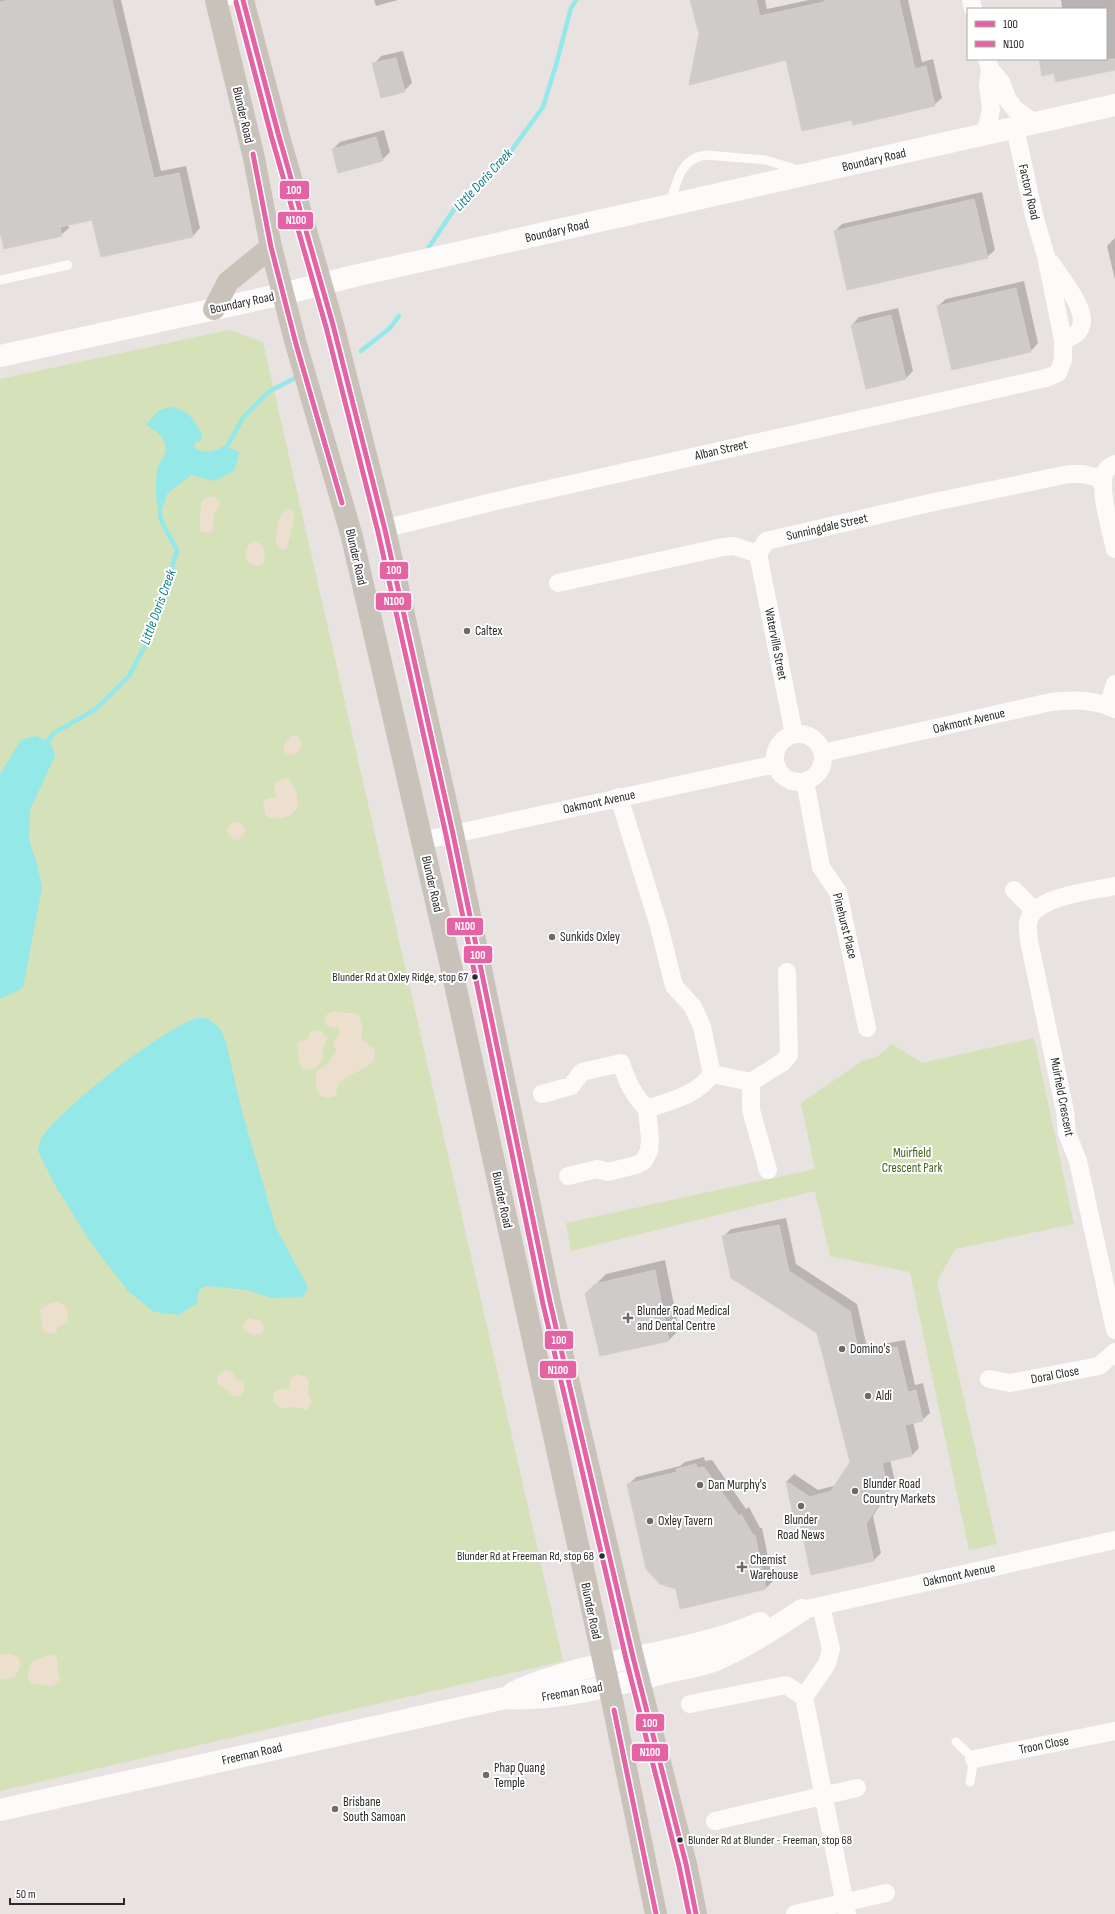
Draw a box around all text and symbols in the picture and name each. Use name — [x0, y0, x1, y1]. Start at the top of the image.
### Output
legend — [967, 8, 1107, 60]
text: 100 — [1003, 17, 1018, 32]
text: N100 — [1003, 37, 1024, 52]
street label: Blunder Road — [229, 85, 257, 145]
water label: Little Doris Creek — [450, 145, 517, 215]
street label: Boundary Road — [840, 145, 908, 175]
street label: Factory Road — [1015, 163, 1043, 221]
line badge: 100 — [279, 180, 310, 200]
text: 100 — [287, 184, 301, 197]
line badge: N100 — [277, 211, 314, 230]
text: N100 — [286, 214, 306, 227]
street label: Boundary Road — [523, 216, 591, 246]
street label: Boundary Road — [208, 288, 276, 318]
street label: Alban Street — [692, 436, 749, 464]
street label: Sunningdale Street — [785, 510, 869, 544]
street label: Blunder Road — [342, 527, 370, 587]
line badge: 100 — [379, 561, 409, 580]
text: 100 — [387, 564, 401, 577]
water label: Little Doris Creek — [137, 566, 180, 647]
line badge: N100 — [375, 592, 412, 611]
text: N100 — [384, 595, 404, 608]
street label: Waterville Street — [761, 607, 791, 681]
place label: Caltex — [475, 623, 502, 639]
marker: Caltex — [462, 626, 472, 636]
street label: Oakmont Avenue — [931, 705, 1007, 737]
street label: Oakmont Avenue — [561, 787, 637, 817]
street label: Blunder Road — [418, 854, 446, 914]
street label: Pinehurst Place — [829, 891, 861, 961]
line badge: N100 — [446, 917, 484, 936]
text: N100 — [455, 920, 475, 933]
place label: Sunkids Oxley — [560, 929, 620, 945]
marker: Sunkids Oxley — [547, 932, 557, 942]
line badge: 100 — [463, 945, 493, 964]
text: 100 — [471, 949, 485, 962]
place label: Blunder Rd at Oxley Ridge, stop 67 — [332, 970, 468, 985]
marker: Blunder Rd at Oxley Ridge, stop 67 — [470, 972, 480, 982]
street label: Muirfield Crescent — [1047, 1056, 1077, 1138]
park label: Muirfield Crescent Park — [882, 1145, 942, 1176]
street label: Blunder Road — [488, 1170, 516, 1230]
place label: Blunder Road Medical and Dental Centre — [637, 1303, 730, 1334]
marker: Blunder Road Medical and Dental Centre — [622, 1312, 634, 1324]
line badge: 100 — [544, 1330, 574, 1350]
text: 100 — [552, 1334, 566, 1347]
place label: Domino's — [850, 1341, 891, 1357]
marker: Domino's — [837, 1344, 847, 1354]
line badge: N100 — [539, 1360, 577, 1379]
street label: Doral Close — [1030, 1362, 1080, 1388]
text: N100 — [548, 1364, 568, 1377]
place label: Aldi — [875, 1388, 892, 1404]
marker: Aldi — [863, 1391, 873, 1401]
place label: Blunder Road Country Markets — [863, 1476, 936, 1507]
place label: Dan Murphy's — [708, 1477, 767, 1493]
marker: Dan Murphy's — [695, 1480, 705, 1490]
marker: Blunder Road Country Markets — [850, 1486, 860, 1496]
marker: Blunder Road News — [796, 1501, 806, 1511]
place label: Blunder Road News — [777, 1512, 825, 1543]
place label: Oxley Tavern — [658, 1513, 713, 1529]
marker: Oxley Tavern — [645, 1516, 655, 1526]
place label: Blunder Rd at Freeman Rd, stop 68 — [457, 1549, 594, 1564]
marker: Blunder Rd at Freeman Rd, stop 68 — [597, 1551, 607, 1561]
place label: Chemist Warehouse — [750, 1552, 798, 1583]
street label: Oakmont Avenue — [921, 1560, 997, 1590]
marker: Chemist Warehouse — [737, 1562, 747, 1572]
street label: Blunder Road — [577, 1581, 605, 1641]
street label: Freeman Road — [540, 1679, 604, 1705]
line badge: 100 — [635, 1713, 665, 1732]
text: 100 — [643, 1717, 657, 1730]
street label: Troon Close — [1018, 1732, 1070, 1758]
street label: Freeman Road — [220, 1739, 284, 1769]
line badge: N100 — [631, 1743, 669, 1762]
text: N100 — [640, 1746, 660, 1759]
place label: Phap Quang Temple — [494, 1760, 545, 1791]
marker: Phap Quang Temple — [481, 1770, 491, 1780]
place label: Brisbane South Samoan — [343, 1794, 406, 1825]
marker: Brisbane South Samoan — [330, 1804, 340, 1814]
place label: Blunder Rd at Blunder - Freeman, stop 68 — [688, 1833, 852, 1848]
marker: Blunder Rd at Blunder - Freeman, stop 68 — [675, 1835, 685, 1845]
scale bar — [10, 1880, 124, 1906]
text: 50 m — [16, 1887, 36, 1902]

